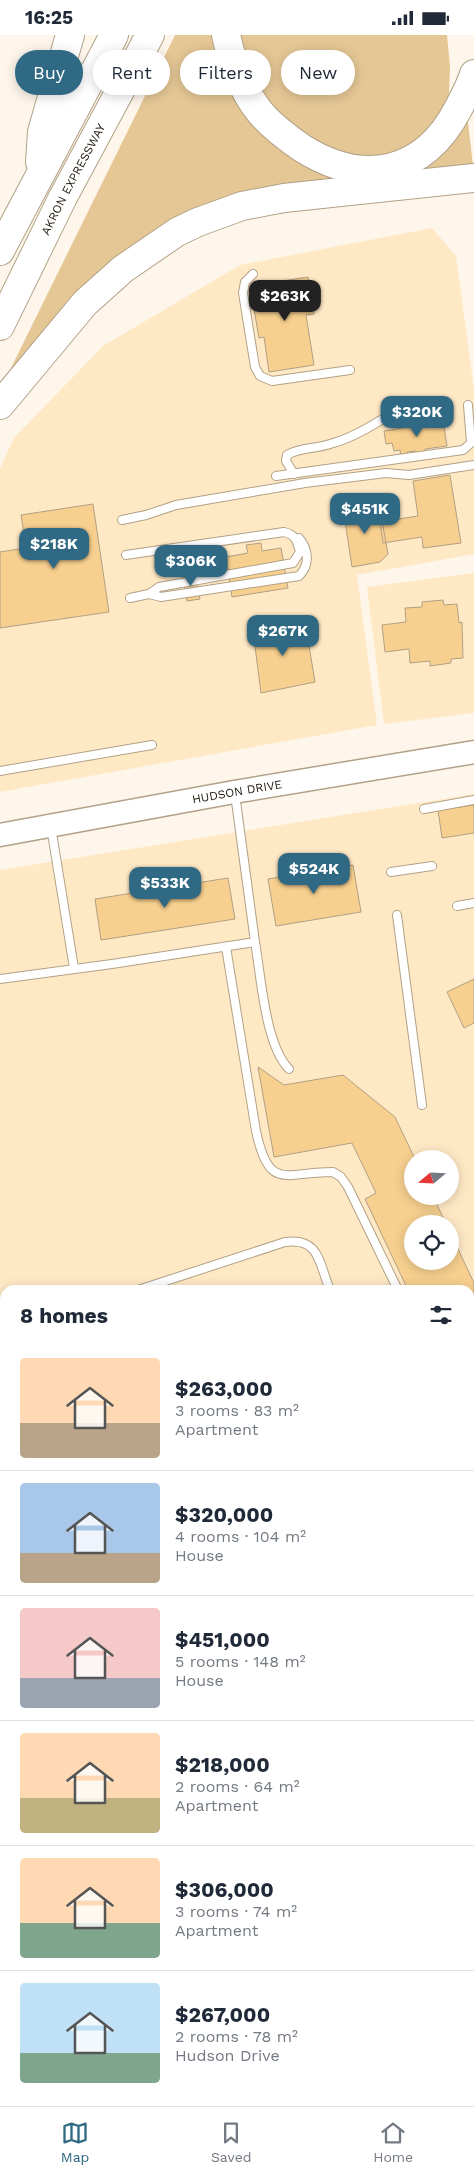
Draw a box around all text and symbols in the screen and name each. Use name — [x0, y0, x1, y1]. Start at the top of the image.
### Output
text: 16:25 — [25, 6, 73, 29]
chip: Buy — [15, 50, 83, 95]
chip: Rent — [93, 50, 170, 95]
chip: Filters — [180, 50, 271, 95]
chip: New — [281, 50, 355, 95]
street label: AKRON EXPRESSWAY — [38, 121, 108, 237]
pin: $263K — [250, 279, 320, 322]
text: $263K — [260, 286, 310, 305]
pin: $320K — [382, 395, 452, 438]
text: $320K — [392, 402, 442, 421]
pin: $451K — [330, 493, 400, 535]
text: $451K — [341, 499, 389, 518]
pin: $218K — [19, 527, 89, 570]
text: $218K — [30, 534, 78, 553]
pin: $306K — [156, 545, 226, 587]
text: $306K — [166, 551, 217, 570]
pin: $267K — [248, 615, 318, 657]
text: $267K — [258, 621, 308, 640]
street label: HUDSON DRIVE — [191, 777, 284, 807]
pin: $524K — [279, 853, 349, 895]
text: $524K — [289, 859, 339, 878]
pin: $533K — [130, 867, 200, 909]
text: $533K — [140, 873, 190, 892]
north arrow — [404, 1150, 459, 1205]
map controls — [404, 1150, 459, 1270]
button: locate — [404, 1215, 459, 1270]
icon: filters — [427, 1301, 455, 1329]
text: 8 homes — [20, 1303, 108, 1328]
text: $263,000 — [175, 1376, 273, 1401]
icon: home — [60, 1378, 120, 1438]
text: 3 rooms · 83 m² — [175, 1401, 299, 1420]
text: Apartment — [175, 1420, 258, 1439]
text: $320,000 — [175, 1502, 273, 1527]
icon: home — [60, 1503, 120, 1563]
text: 4 rooms · 104 m² — [175, 1527, 306, 1546]
text: House — [175, 1546, 224, 1565]
text: $451,000 — [175, 1627, 270, 1652]
icon: home — [60, 1628, 120, 1688]
text: 5 rooms · 148 m² — [175, 1652, 306, 1671]
text: House — [175, 1671, 224, 1690]
text: $218,000 — [175, 1752, 270, 1777]
icon: home — [60, 1753, 120, 1813]
text: 2 rooms · 64 m² — [175, 1777, 300, 1796]
text: Apartment — [175, 1796, 258, 1815]
text: $306,000 — [175, 1877, 274, 1902]
icon: home — [60, 1878, 120, 1938]
text: 3 rooms · 74 m² — [175, 1902, 297, 1921]
text: Apartment — [175, 1921, 258, 1940]
text: $267,000 — [175, 2002, 270, 2027]
icon: home — [60, 2003, 120, 2063]
text: 2 rooms · 78 m² — [175, 2027, 298, 2046]
text: Hudson Drive — [175, 2046, 280, 2065]
tab: Map — [61, 2119, 89, 2165]
tab: Saved — [211, 2119, 252, 2165]
tab: Home — [373, 2119, 413, 2165]

